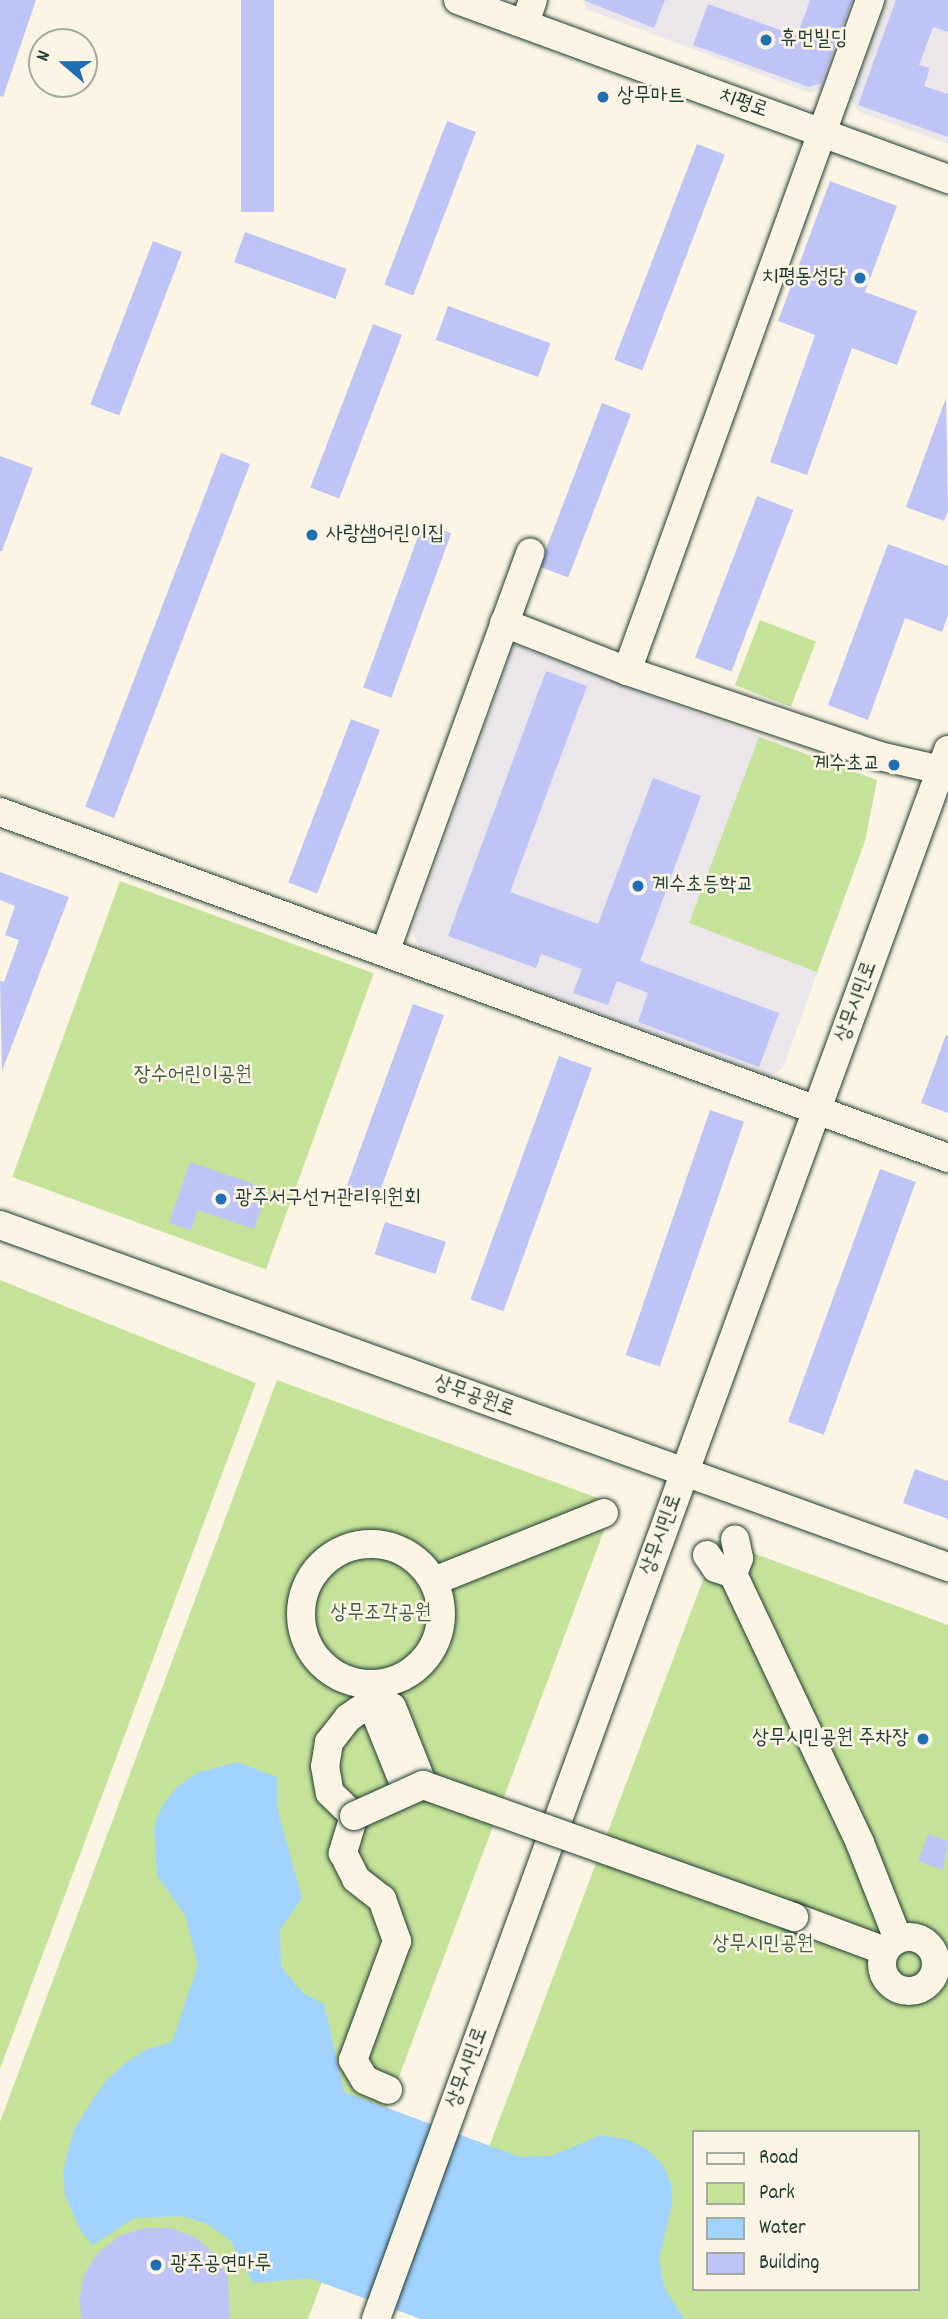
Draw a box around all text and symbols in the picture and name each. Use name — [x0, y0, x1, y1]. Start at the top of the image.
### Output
place label: 휴먼빌딩 — [780, 27, 848, 53]
north arrow — [28, 28, 98, 98]
marker: 휴먼빌딩 — [758, 32, 774, 48]
text: N — [30, 47, 59, 65]
street label: 치평로 — [715, 83, 771, 125]
place label: 상무마트 — [617, 84, 685, 110]
marker: 상무마트 — [595, 89, 611, 105]
place label: 치평동성당 — [762, 265, 846, 291]
marker: 치평동성당 — [852, 270, 868, 286]
place label: 사랑샘어린이집 — [326, 522, 444, 548]
marker: 사랑샘어린이집 — [304, 527, 320, 543]
place label: 계수초교 — [812, 752, 880, 778]
marker: 계수초교 — [886, 757, 902, 773]
place label: 계수초등학교 — [652, 873, 753, 899]
marker: 계수초등학교 — [630, 878, 646, 894]
street label: 상무시민로 — [831, 958, 883, 1046]
park label: 장수어린이공원 — [134, 1063, 252, 1089]
place label: 광주서구선거관리위원회 — [235, 1186, 421, 1212]
marker: 광주서구선거관리위원회 — [213, 1191, 229, 1207]
street label: 상무공원로 — [430, 1371, 518, 1423]
street label: 상무시민로 — [636, 1491, 688, 1579]
park label: 상무조각공원 — [330, 1601, 432, 1627]
place label: 상무시민공원 주차장 — [752, 1726, 909, 1752]
marker: 상무시민공원 주차장 — [915, 1731, 931, 1747]
park label: 상무시민공원 — [712, 1932, 814, 1958]
street label: 상무시민로 — [442, 2024, 494, 2112]
legend — [692, 2130, 920, 2291]
text: Road — [759, 2144, 798, 2174]
text: Park — [759, 2179, 795, 2209]
text: Water — [759, 2214, 806, 2244]
text: Building — [759, 2249, 819, 2279]
place label: 광주공연마루 — [170, 2252, 271, 2278]
marker: 광주공연마루 — [148, 2257, 164, 2273]

